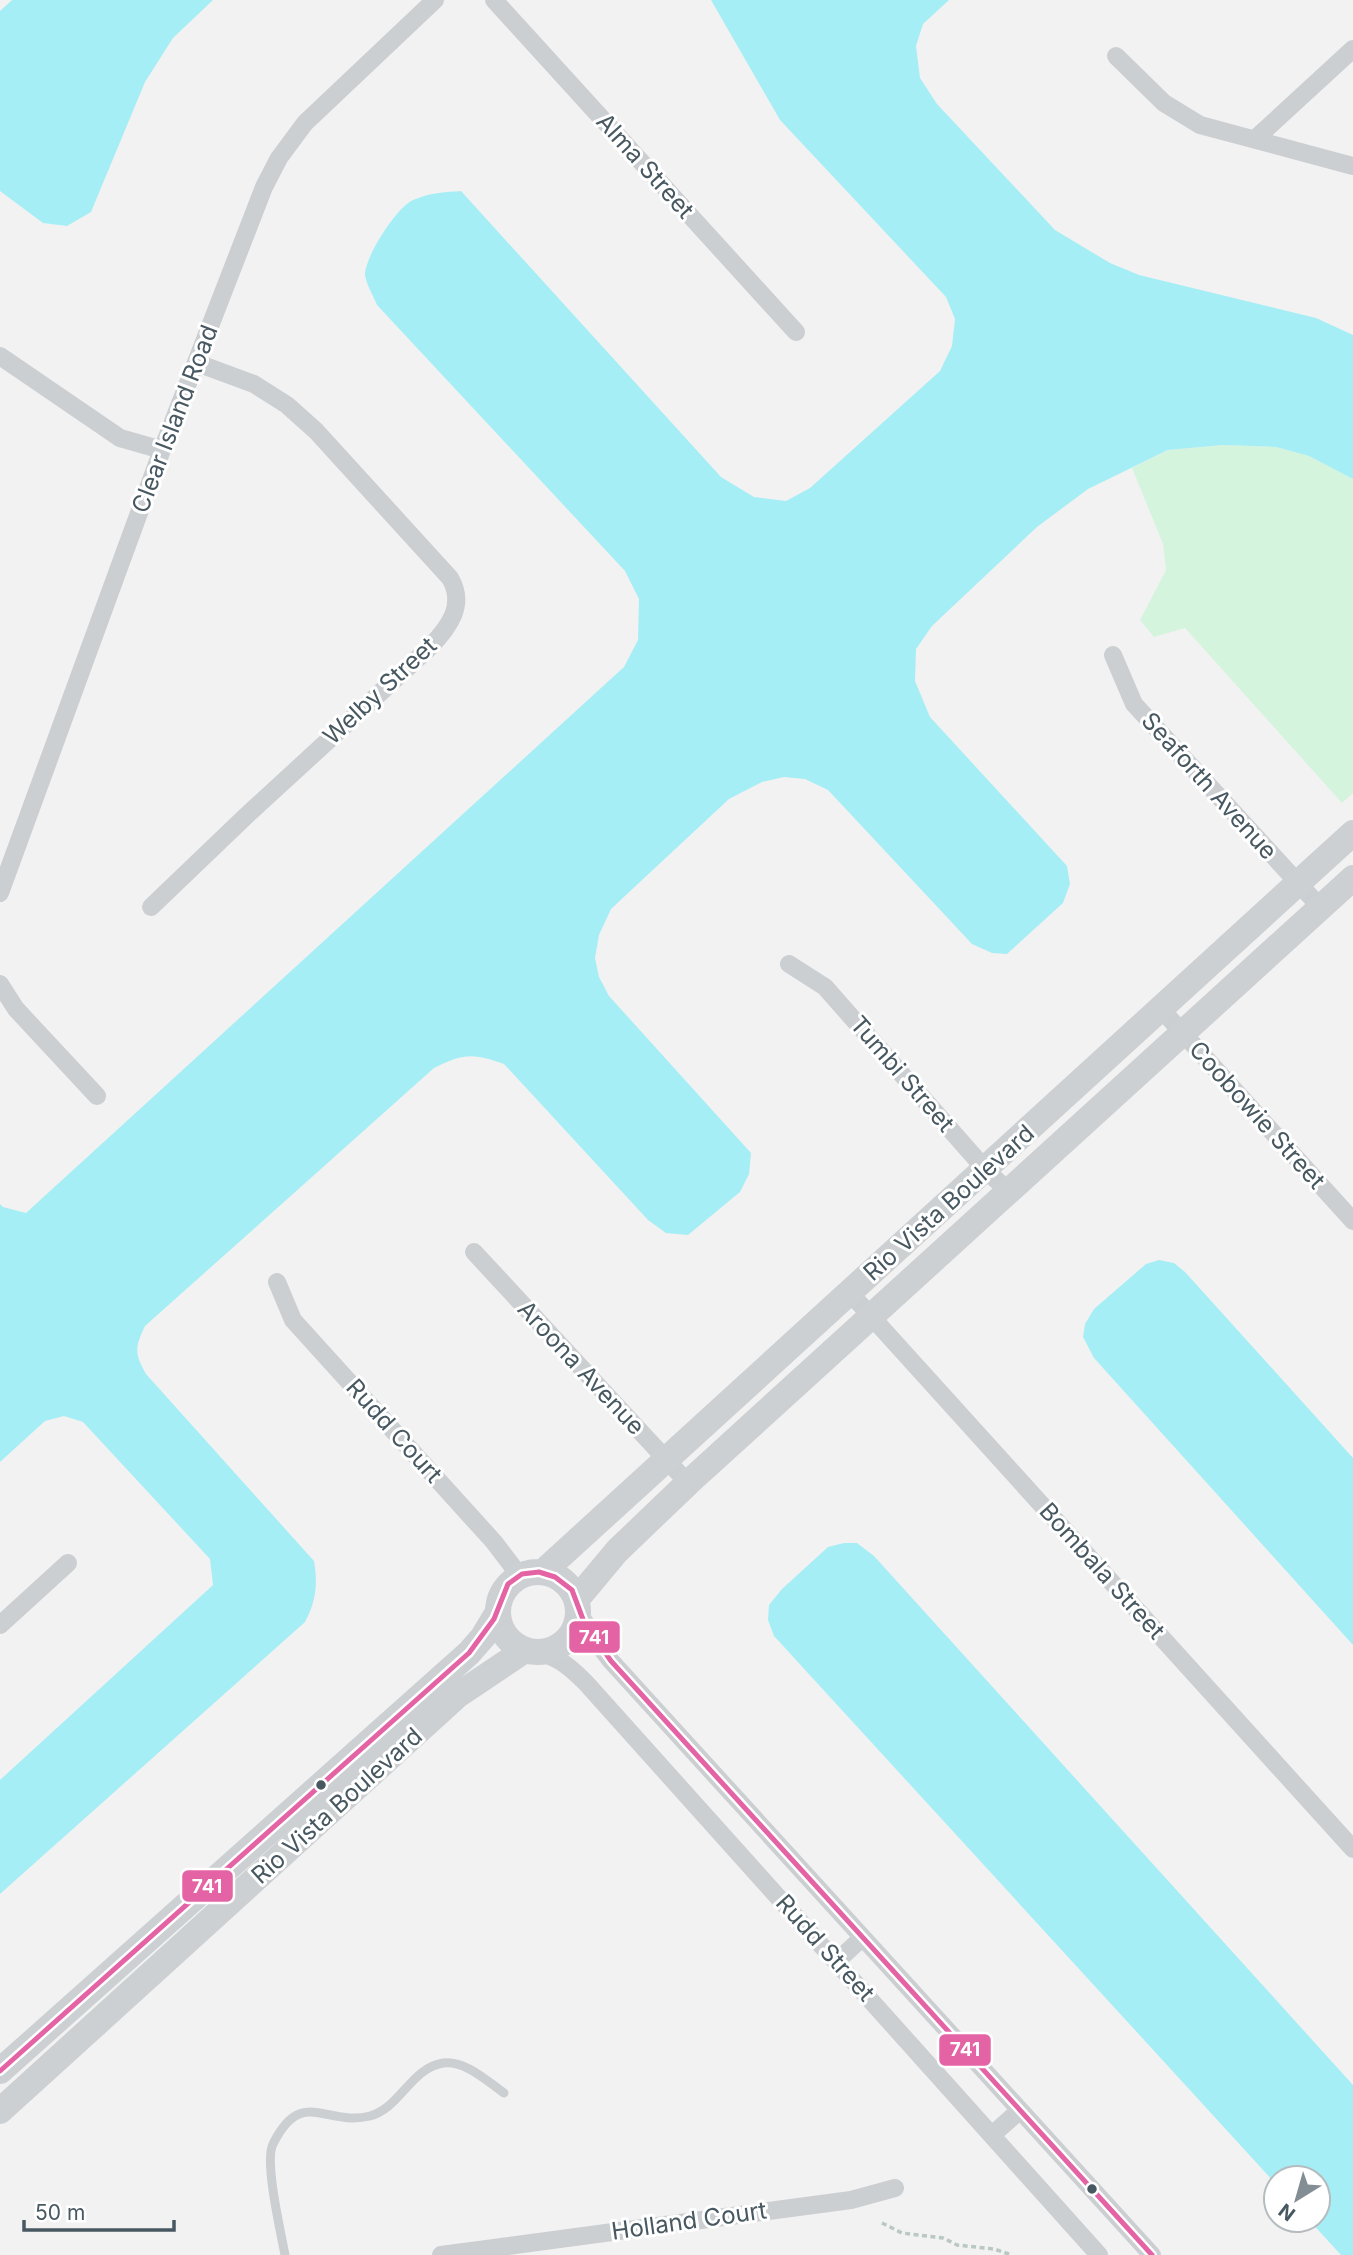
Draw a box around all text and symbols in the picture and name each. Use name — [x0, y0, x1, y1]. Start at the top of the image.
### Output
street label: Alma Street — [591, 107, 700, 224]
street label: Clear Island Road — [125, 321, 224, 517]
street label: Welby Street — [317, 631, 442, 750]
street label: Seaforth Avenue — [1136, 706, 1283, 865]
street label: Tumbi Street — [844, 1010, 961, 1138]
street label: Coobowie Street — [1183, 1035, 1331, 1195]
street label: Rio Vista Boulevard — [857, 1118, 1040, 1287]
street label: Aroona Avenue — [512, 1295, 651, 1441]
street label: Rudd Court — [340, 1373, 448, 1488]
street label: Bombala Street — [1034, 1497, 1171, 1645]
line badge: 741 — [568, 1620, 621, 1654]
text: 741 — [579, 1626, 609, 1649]
street label: Rio Vista Boulevard — [245, 1721, 428, 1890]
unlabelled marker — [314, 1778, 328, 1792]
line badge: 741 — [181, 1869, 234, 1903]
text: 741 — [192, 1875, 222, 1898]
street label: Rudd Street — [770, 1888, 881, 2007]
line badge: 741 — [938, 2033, 992, 2067]
text: 741 — [950, 2038, 980, 2061]
north arrow — [1262, 2164, 1332, 2234]
unlabelled marker — [1085, 2182, 1099, 2196]
scale bar — [24, 2188, 175, 2232]
street label: Holland Court — [610, 2195, 768, 2246]
text: N — [1274, 2199, 1300, 2226]
text: 50 m — [35, 2200, 85, 2225]

